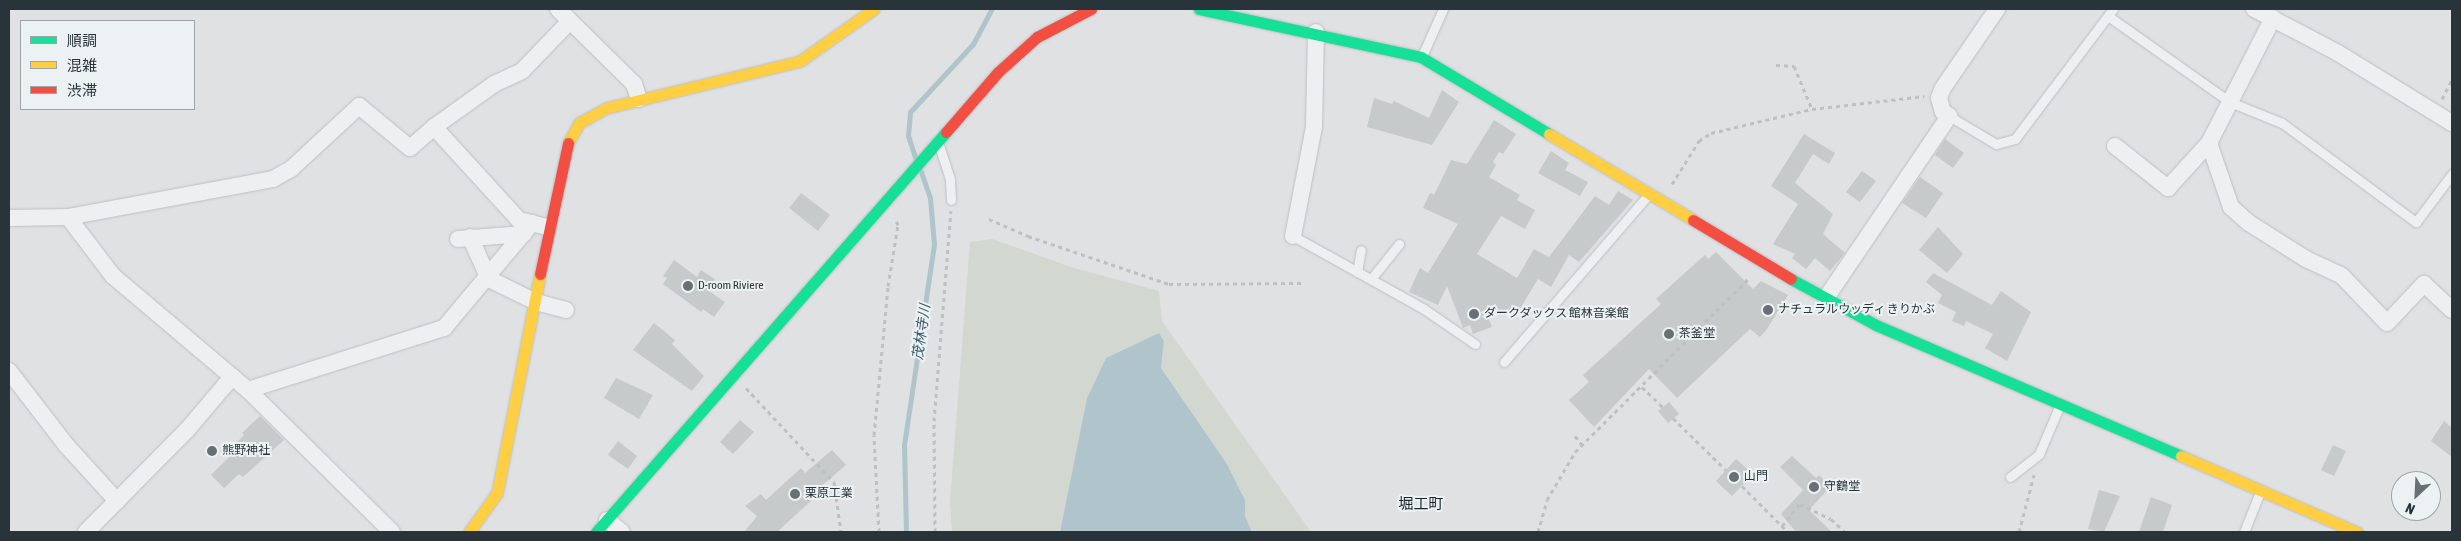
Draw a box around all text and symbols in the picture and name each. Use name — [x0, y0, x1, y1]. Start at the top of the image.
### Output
legend — [20, 20, 195, 110]
text: 順調 — [67, 32, 97, 49]
text: 混雑 — [67, 57, 97, 74]
text: 渋滞 — [67, 82, 97, 99]
place label: D-room Riviere — [698, 279, 764, 293]
marker: D-room Riviere — [682, 280, 694, 292]
water label: 茂林寺川 — [909, 303, 933, 361]
place label: ナチュラルウッディ きりかぶ — [1778, 303, 1936, 317]
marker: ナチュラルウッディ きりかぶ — [1762, 304, 1774, 316]
place label: ダークダックス 館林音楽館 — [1484, 307, 1630, 321]
marker: ダークダックス 館林音楽館 — [1468, 308, 1480, 320]
place label: 茶釜堂 — [1679, 327, 1715, 341]
marker: 茶釜堂 — [1663, 328, 1675, 340]
place label: 熊野神社 — [222, 444, 270, 458]
marker: 熊野神社 — [206, 445, 218, 457]
place label: 山門 — [1744, 470, 1768, 484]
marker: 山門 — [1728, 471, 1740, 483]
north arrow — [2391, 471, 2441, 521]
place label: 守鶴堂 — [1824, 480, 1860, 494]
marker: 守鶴堂 — [1808, 481, 1820, 493]
place label: 栗原工業 — [805, 487, 853, 501]
marker: 栗原工業 — [789, 488, 801, 500]
district label: 堀工町 — [1399, 495, 1443, 513]
text: N — [2403, 500, 2417, 518]

